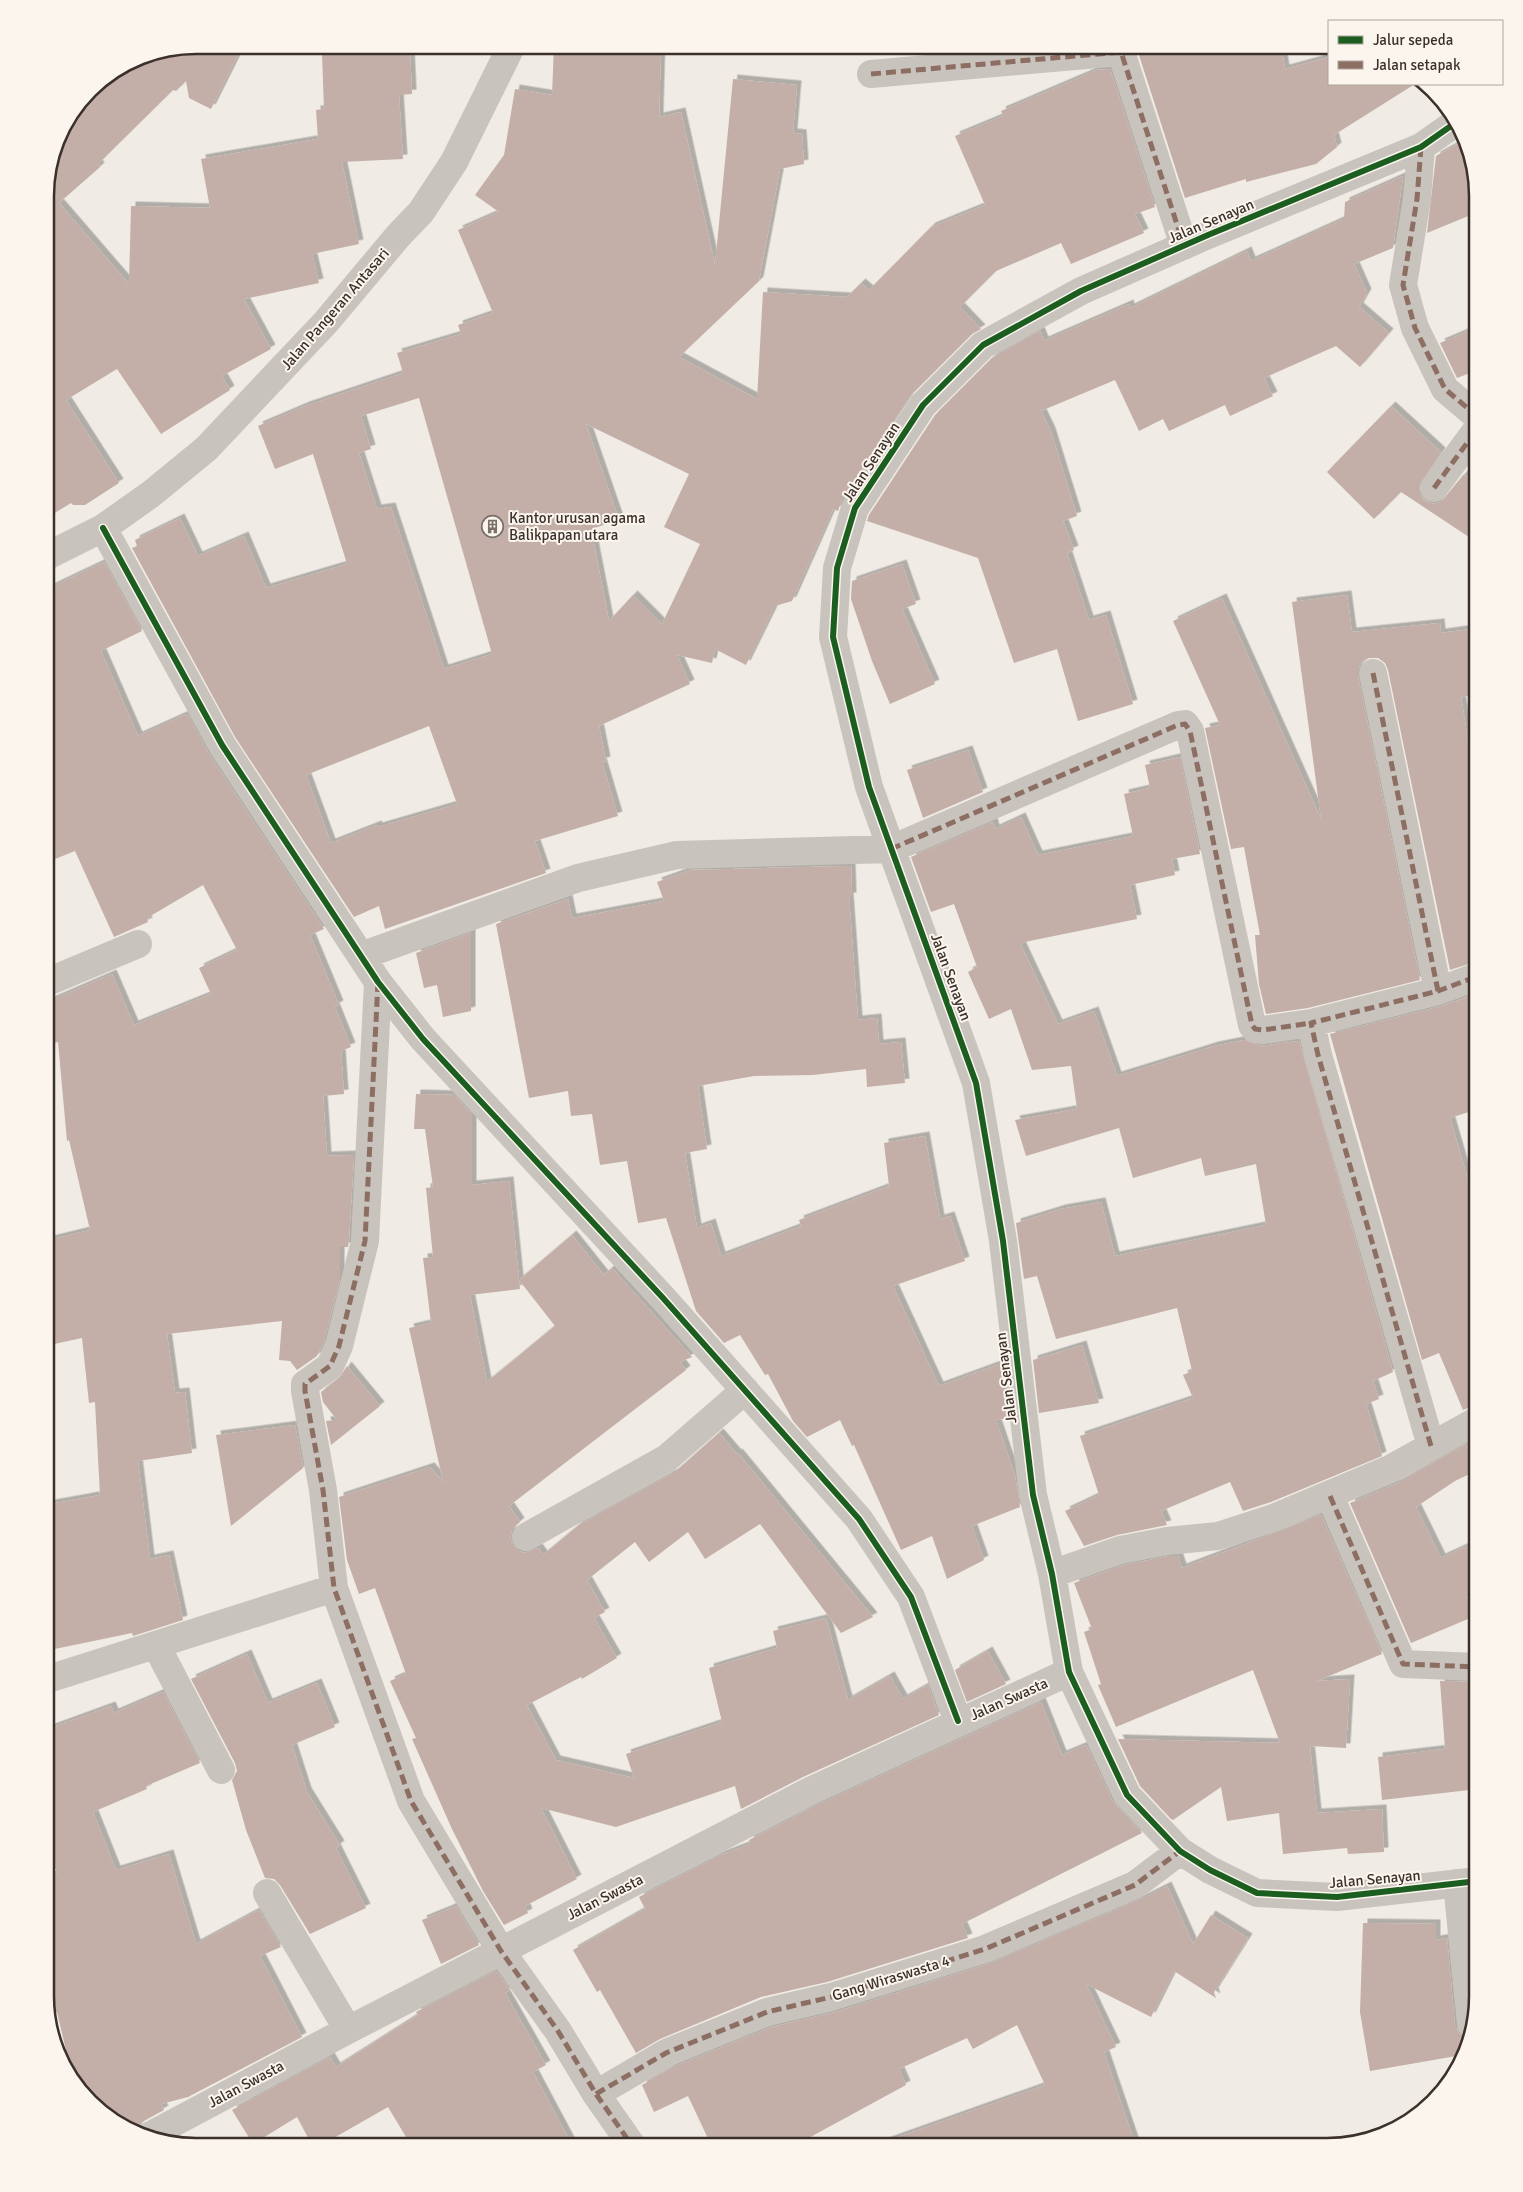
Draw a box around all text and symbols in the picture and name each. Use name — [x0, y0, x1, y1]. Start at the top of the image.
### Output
legend — [1328, 20, 1503, 85]
text: Jalur sepeda — [1373, 31, 1453, 49]
text: Jalan setapak — [1373, 56, 1461, 74]
street label: Jalan Senayan — [1165, 195, 1257, 247]
street label: Jalan Pangeran Antasari — [277, 244, 393, 374]
street label: Jalan Senayan — [839, 419, 903, 505]
place label: Kantor urusan agama Balikpapan utara — [509, 509, 646, 544]
building icon: Kantor urusan agama Balikpapan utara — [481, 515, 505, 539]
street label: Jalan Senayan — [927, 931, 975, 1023]
street label: Jalan Senayan — [991, 1331, 1021, 1425]
street label: Jalan Swasta — [967, 1674, 1051, 1724]
street label: Jalan Senayan — [1329, 1866, 1421, 1892]
street label: Jalan Swasta — [564, 1870, 646, 1924]
street label: Gang Wiraswasta 4 — [830, 1952, 952, 2004]
street label: Jalan Swasta — [205, 2057, 287, 2111]

